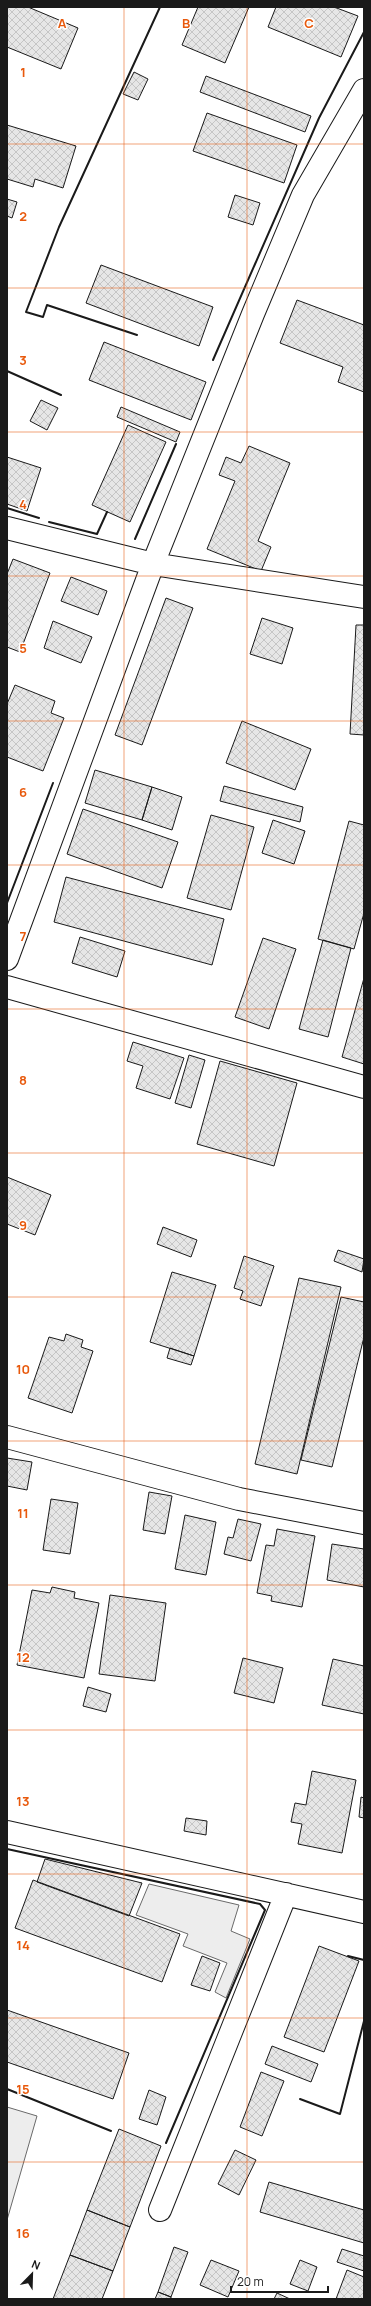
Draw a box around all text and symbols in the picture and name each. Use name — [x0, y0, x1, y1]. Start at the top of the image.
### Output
text: A — [58, 14, 67, 32]
text: B — [182, 14, 190, 32]
text: C — [304, 14, 314, 32]
text: 1 — [20, 63, 26, 81]
text: 2 — [19, 207, 27, 225]
text: 3 — [19, 351, 27, 369]
text: 4 — [19, 495, 27, 513]
text: 5 — [19, 639, 27, 657]
text: 6 — [19, 783, 27, 801]
text: 7 — [20, 927, 27, 945]
text: 8 — [19, 1071, 27, 1089]
text: 9 — [19, 1216, 27, 1234]
text: 10 — [16, 1360, 30, 1378]
text: 11 — [17, 1504, 29, 1522]
text: 12 — [16, 1648, 30, 1666]
text: 13 — [16, 1792, 30, 1810]
text: 14 — [16, 1936, 30, 1954]
text: 15 — [16, 2080, 30, 2098]
text: 16 — [16, 2224, 30, 2242]
north arrow — [12, 2254, 52, 2294]
text: N — [30, 2256, 43, 2273]
scale bar — [231, 2268, 328, 2294]
text: 20 m — [237, 2273, 264, 2290]

